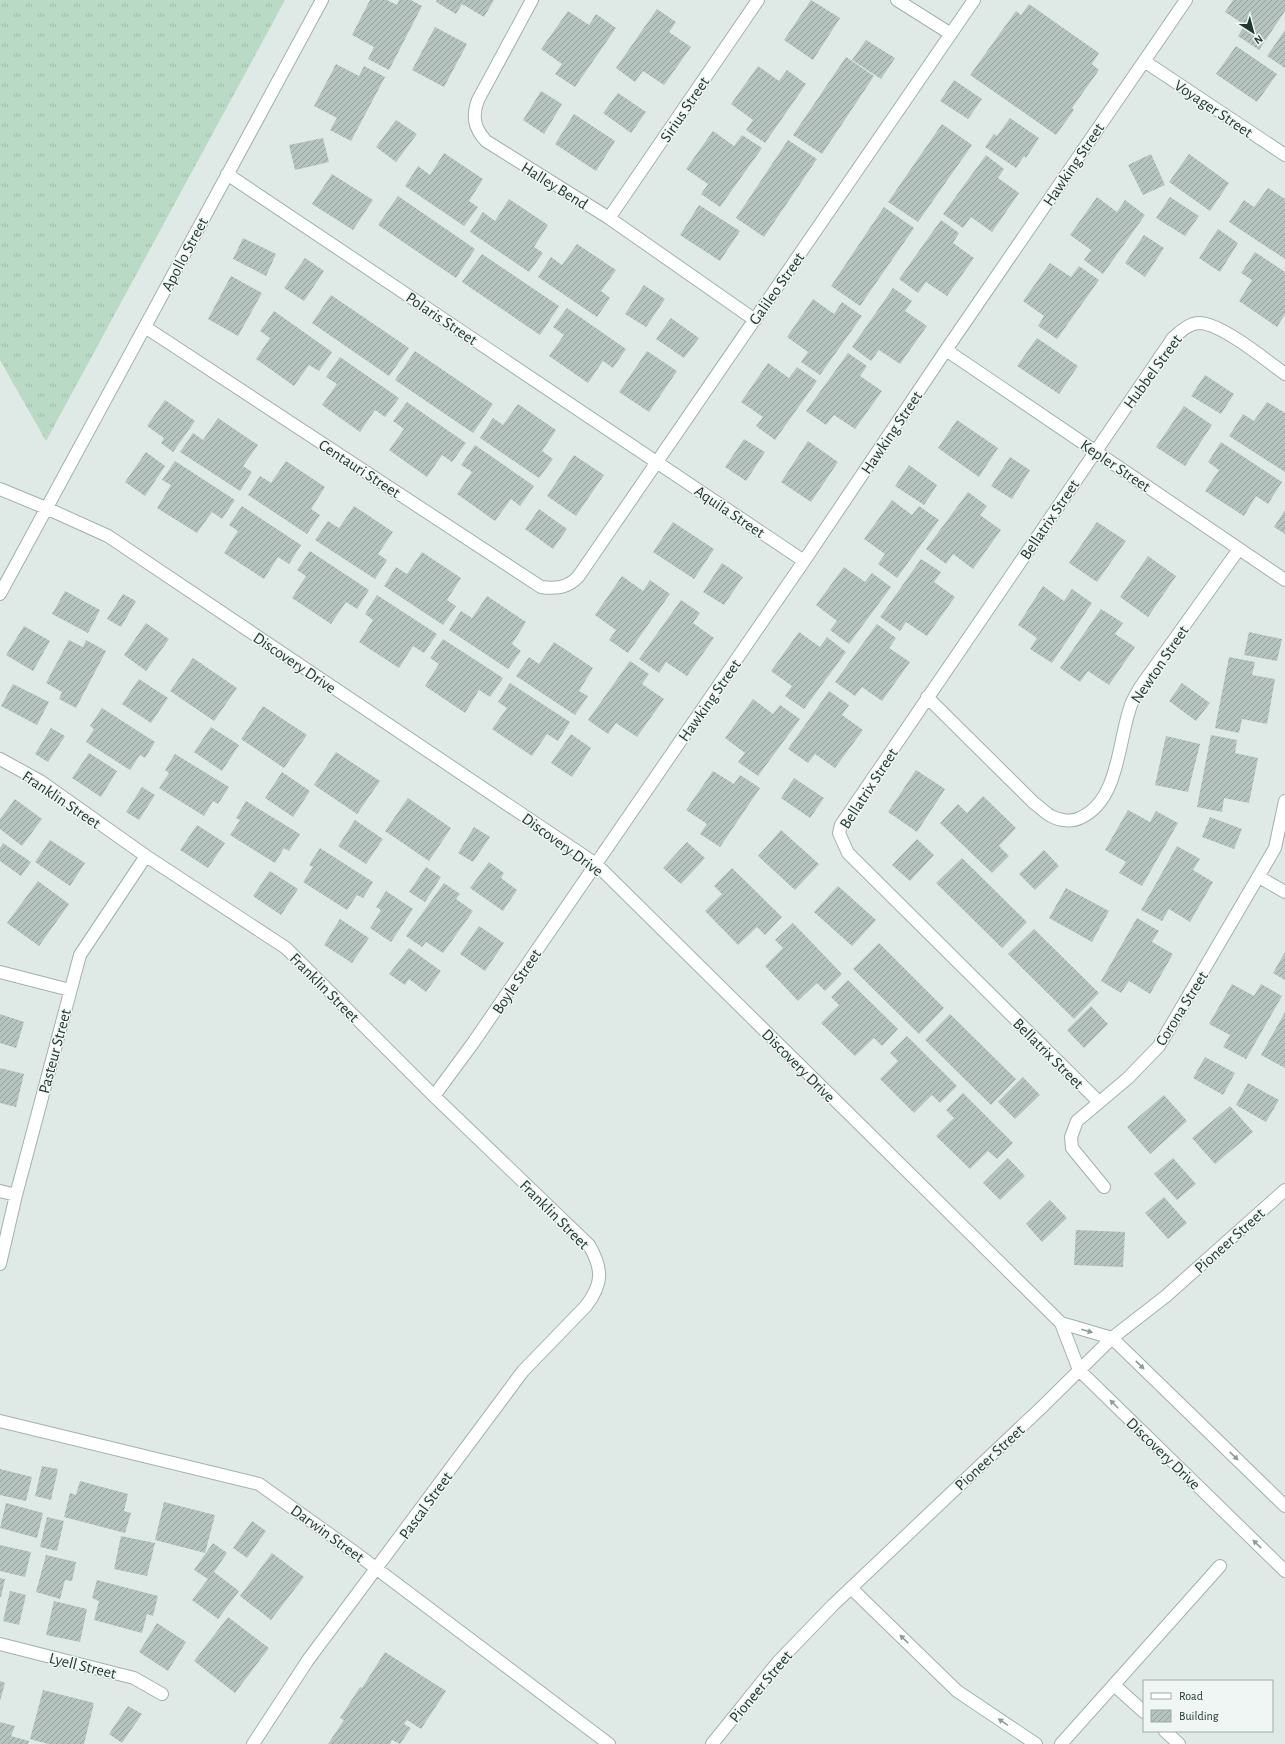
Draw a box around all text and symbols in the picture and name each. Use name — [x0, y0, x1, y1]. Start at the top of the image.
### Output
north arrow — [1233, 12, 1273, 52]
text: N — [1252, 33, 1265, 46]
street label: Sirius Street — [657, 74, 712, 145]
street label: Voyager Street — [1171, 77, 1255, 142]
street label: Hawking Street — [1040, 120, 1107, 209]
street label: Halley Bend — [518, 159, 591, 213]
street label: Apollo Street — [159, 215, 211, 294]
street label: Galileo Street — [746, 250, 808, 328]
street label: Polaris Street — [403, 289, 480, 348]
street label: Hubbel Street — [1121, 332, 1185, 411]
street label: Hawking Street — [858, 388, 925, 477]
street label: Centauri Street — [316, 437, 403, 501]
street label: Kepler Street — [1078, 437, 1153, 495]
street label: Bellatrix Street — [1017, 477, 1082, 562]
street label: Aquila Street — [691, 483, 767, 541]
street label: Newton Street — [1128, 623, 1192, 706]
street label: Discovery Drive — [250, 629, 339, 697]
street label: Hawking Street — [676, 657, 744, 745]
street label: Bellatrix Street — [837, 745, 901, 832]
street label: Franklin Street — [19, 768, 103, 832]
street label: Discovery Drive — [518, 810, 606, 880]
street label: Boyle Street — [489, 946, 545, 1017]
street label: Franklin Street — [287, 950, 362, 1025]
street label: Corona Street — [1153, 968, 1211, 1049]
street label: Pasteur Street — [36, 1007, 74, 1095]
street label: Bellatrix Street — [1010, 1015, 1087, 1092]
street label: Discovery Drive — [758, 1026, 838, 1106]
street label: Franklin Street — [517, 1177, 592, 1252]
street label: Pioneer Street — [1191, 1205, 1268, 1276]
one-way arrow — [1081, 1328, 1093, 1334]
one-way arrow — [1135, 1361, 1146, 1370]
one-way arrow — [1109, 1399, 1119, 1409]
street label: Discovery Drive — [1123, 1415, 1203, 1494]
street label: Pioneer Street — [952, 1422, 1027, 1494]
one-way arrow — [1229, 1451, 1239, 1461]
street label: Pascal Street — [396, 1469, 455, 1542]
street label: Darwin Street — [288, 1502, 367, 1566]
one-way arrow — [1252, 1539, 1262, 1549]
one-way arrow — [899, 1635, 909, 1644]
street label: Pioneer Street — [726, 1648, 795, 1726]
street label: Lyell Street — [47, 1650, 118, 1683]
legend — [1143, 1680, 1273, 1732]
text: Road — [1179, 1690, 1203, 1702]
text: Building — [1179, 1710, 1219, 1722]
one-way arrow — [998, 1718, 1009, 1726]

